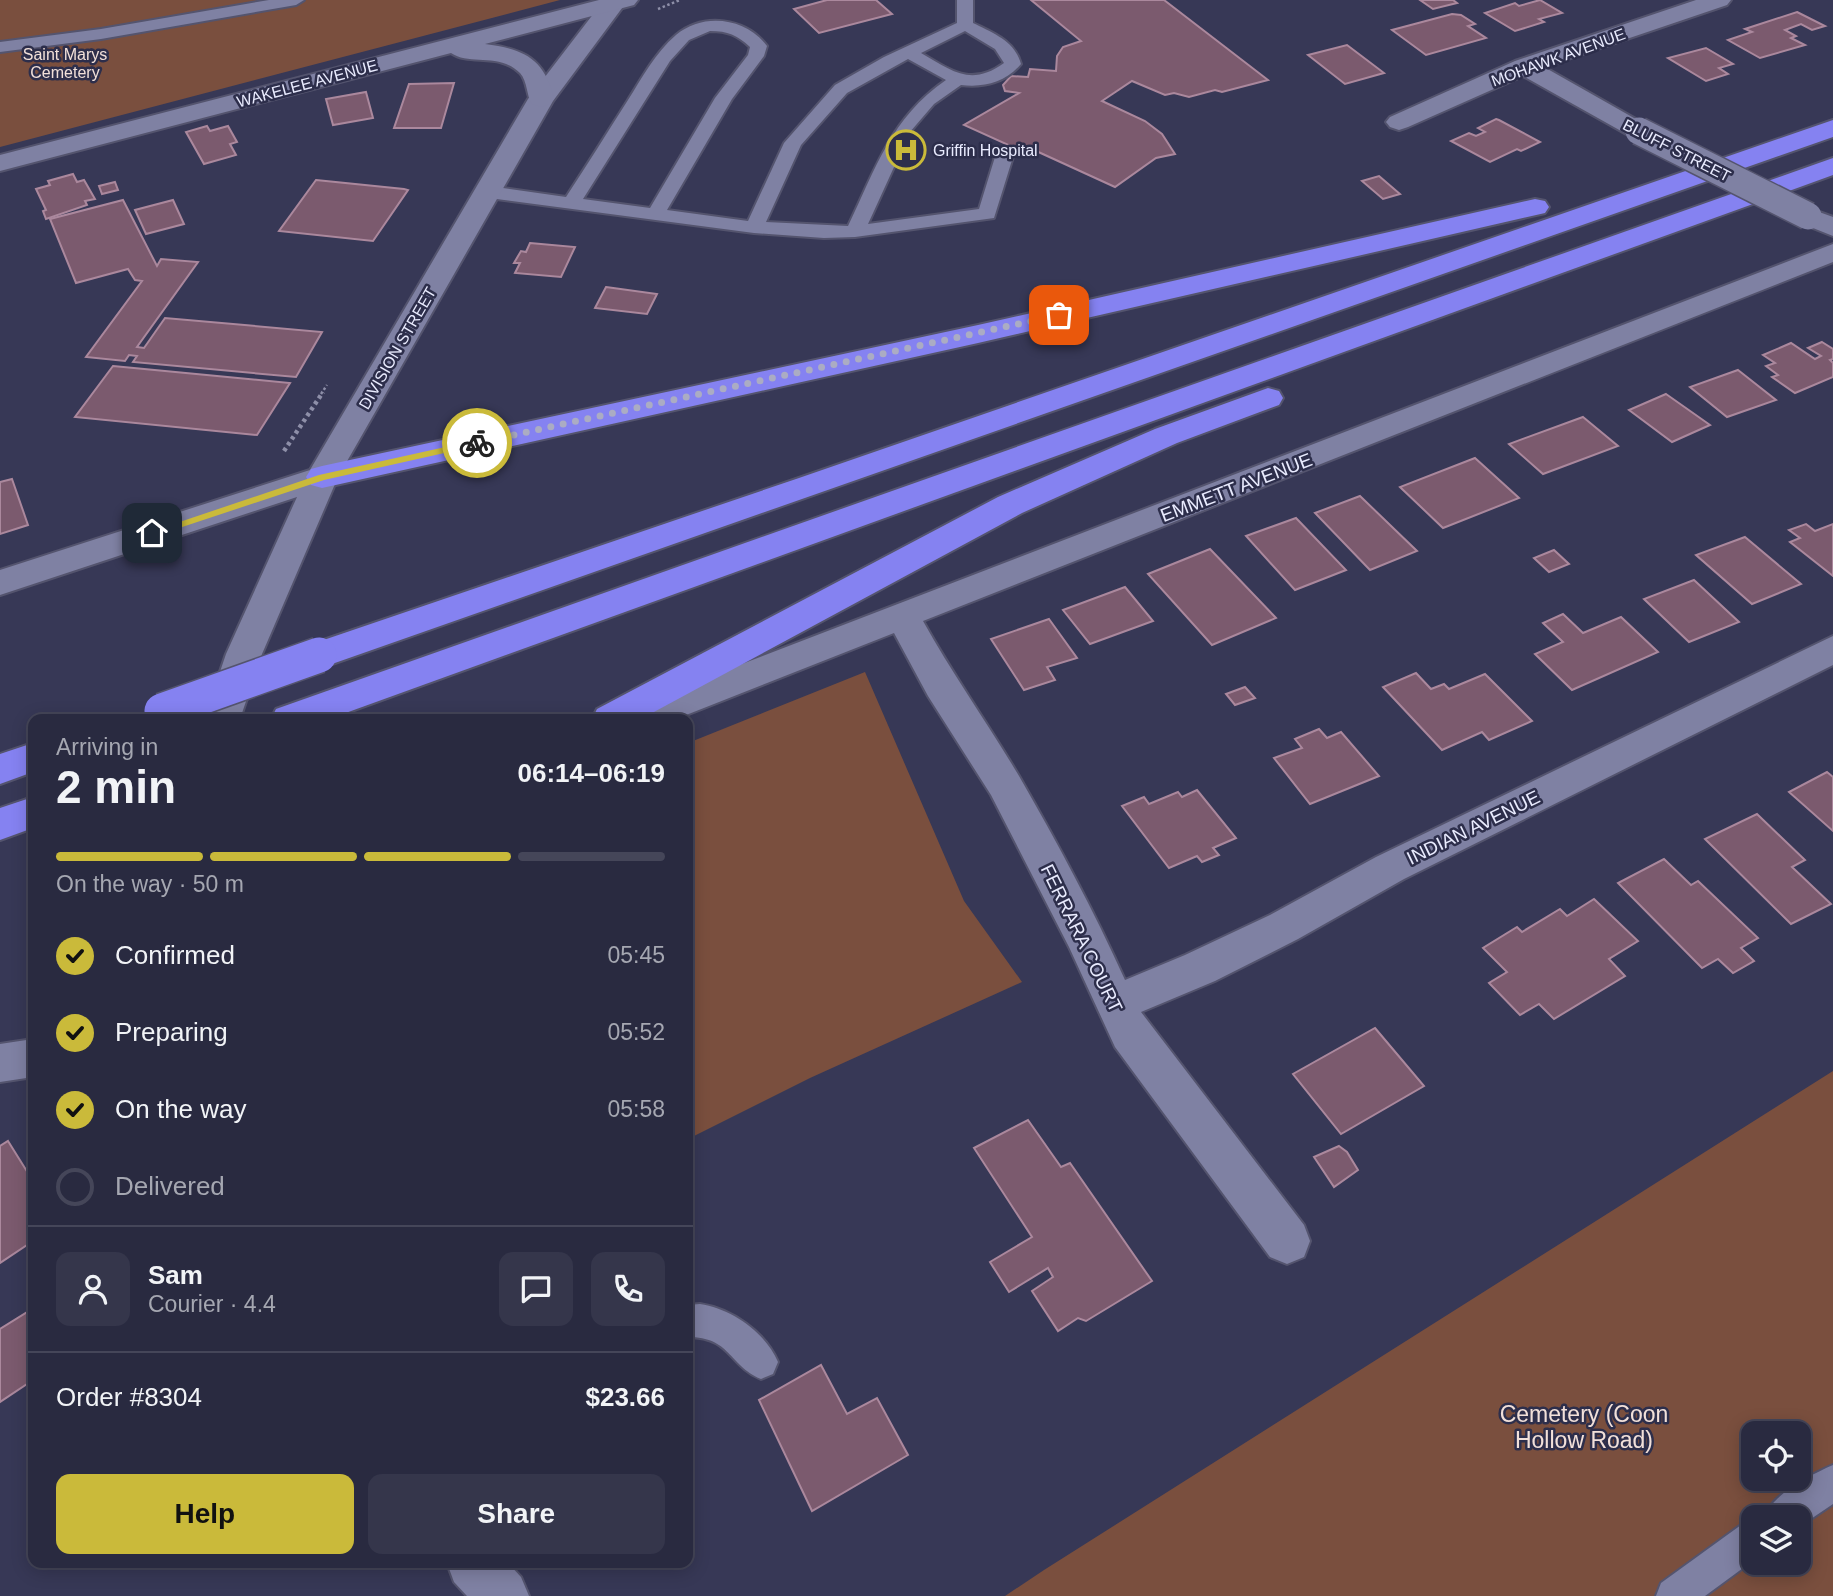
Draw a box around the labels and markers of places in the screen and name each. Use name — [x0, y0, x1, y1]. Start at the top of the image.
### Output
hospital icon: Griffin Hospital — [885, 129, 927, 171]
place label: Griffin Hospital — [933, 142, 1038, 159]
pin — [1029, 285, 1089, 345]
pin — [122, 503, 182, 563]

